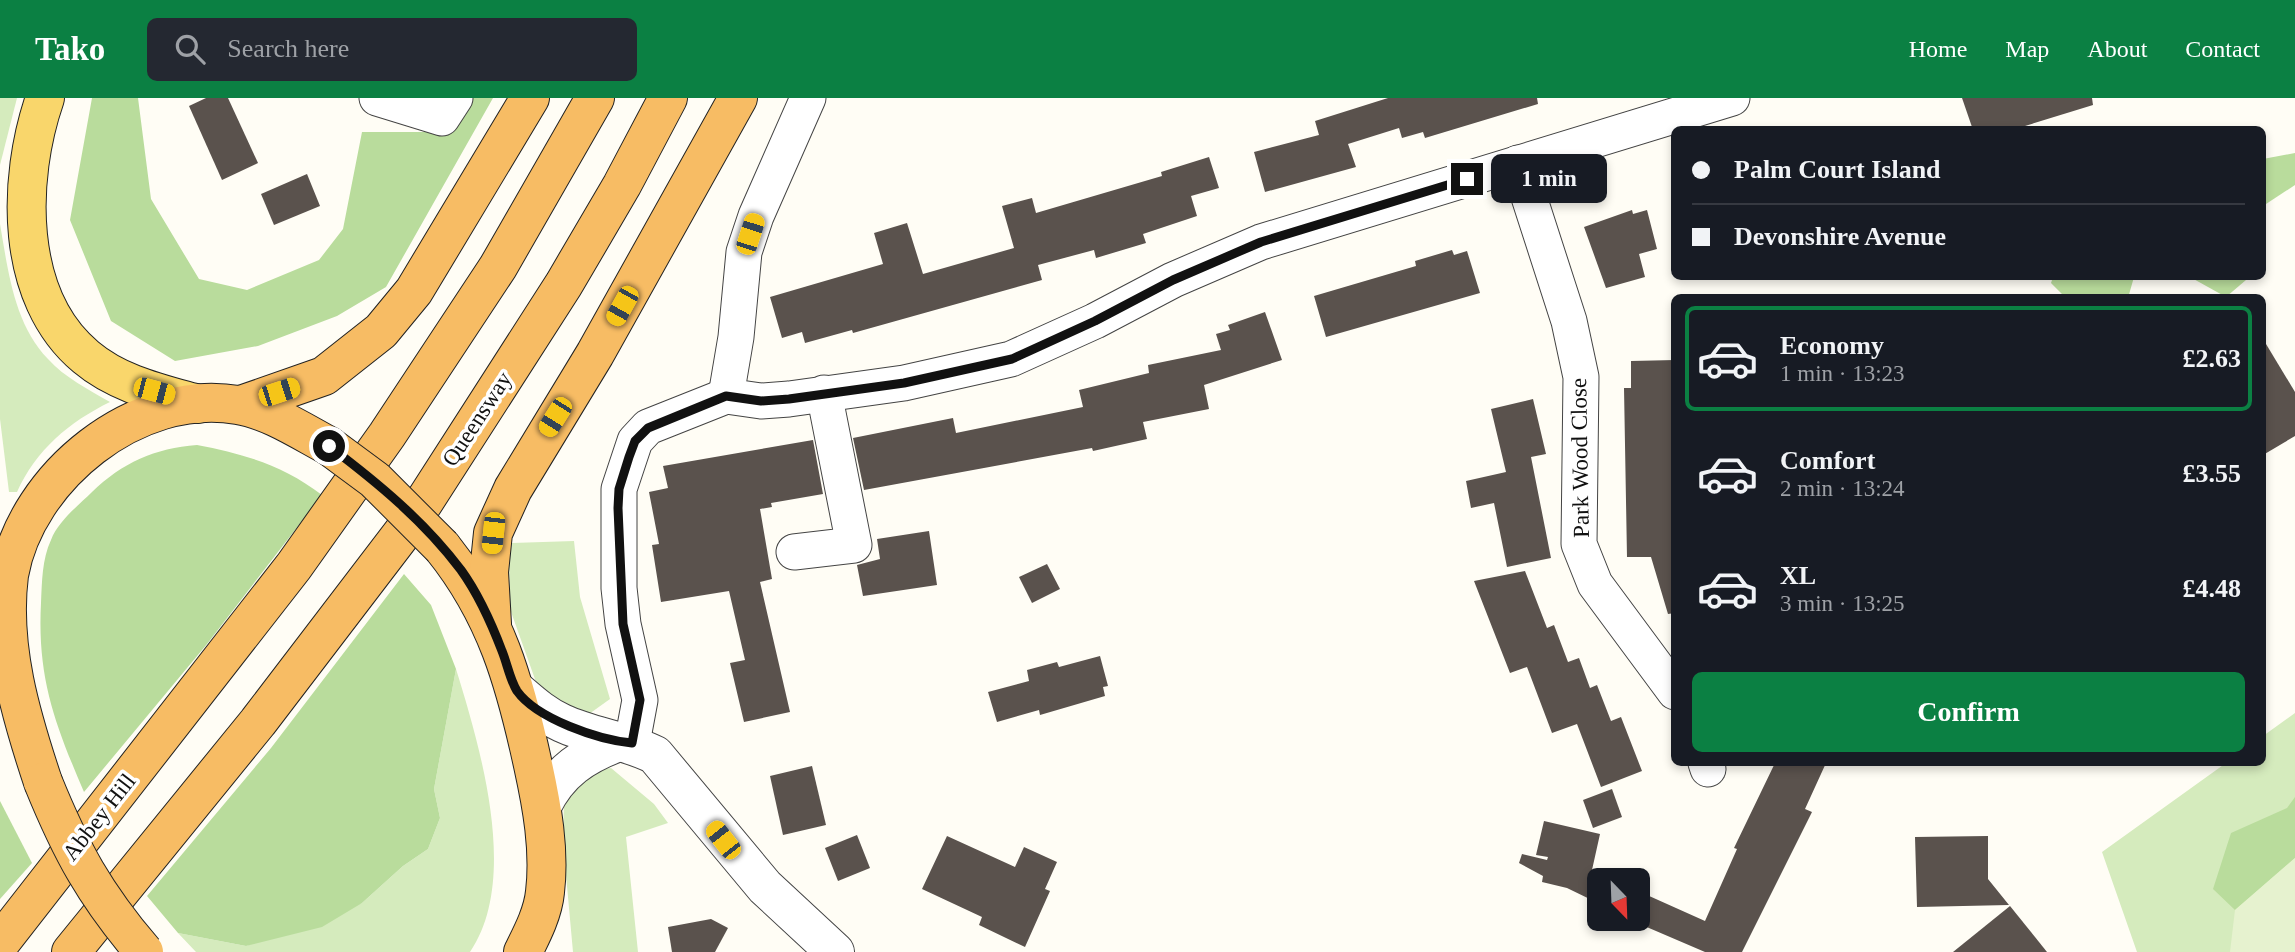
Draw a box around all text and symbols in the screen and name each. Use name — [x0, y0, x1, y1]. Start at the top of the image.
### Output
search box — [147, 18, 637, 81]
icon: search — [171, 30, 209, 68]
text: Tako — [35, 31, 105, 67]
text: Search here — [227, 34, 349, 63]
text: Home — [1909, 36, 1967, 62]
text: Map — [2005, 36, 2049, 62]
text: About — [2087, 36, 2147, 62]
text: Contact — [2185, 36, 2260, 62]
callout: 1 min — [1492, 154, 1607, 204]
text: Palm Court Island — [1734, 155, 1941, 184]
route end — [1451, 163, 1483, 195]
text: 1 min — [1521, 166, 1577, 191]
car — [734, 211, 767, 257]
text: Devonshire Avenue — [1734, 222, 1946, 251]
car — [603, 283, 642, 329]
icon: car — [1696, 327, 1759, 390]
text: Economy — [1780, 331, 1884, 360]
text: £2.63 — [2183, 344, 2241, 373]
text: 1 min · 13:23 — [1780, 361, 1905, 386]
street label: Queensway — [437, 367, 517, 471]
car — [131, 375, 178, 407]
car — [256, 376, 303, 408]
street label: Park Wood Close — [1566, 378, 1594, 538]
car — [535, 394, 576, 440]
route start — [313, 430, 345, 462]
icon: car — [1696, 442, 1759, 505]
text: Comfort — [1780, 446, 1875, 475]
text: £3.55 — [2183, 459, 2241, 488]
text: 2 min · 13:24 — [1780, 476, 1905, 501]
car — [481, 511, 506, 555]
icon: car — [1696, 557, 1759, 620]
text: XL — [1780, 561, 1816, 590]
text: £4.48 — [2183, 574, 2241, 603]
text: 3 min · 13:25 — [1780, 591, 1905, 616]
button: Confirm — [1692, 672, 2245, 752]
street label: Abbey Hill — [57, 769, 141, 865]
car — [702, 817, 745, 863]
north arrow — [1587, 868, 1650, 931]
map controls — [1587, 868, 1650, 931]

